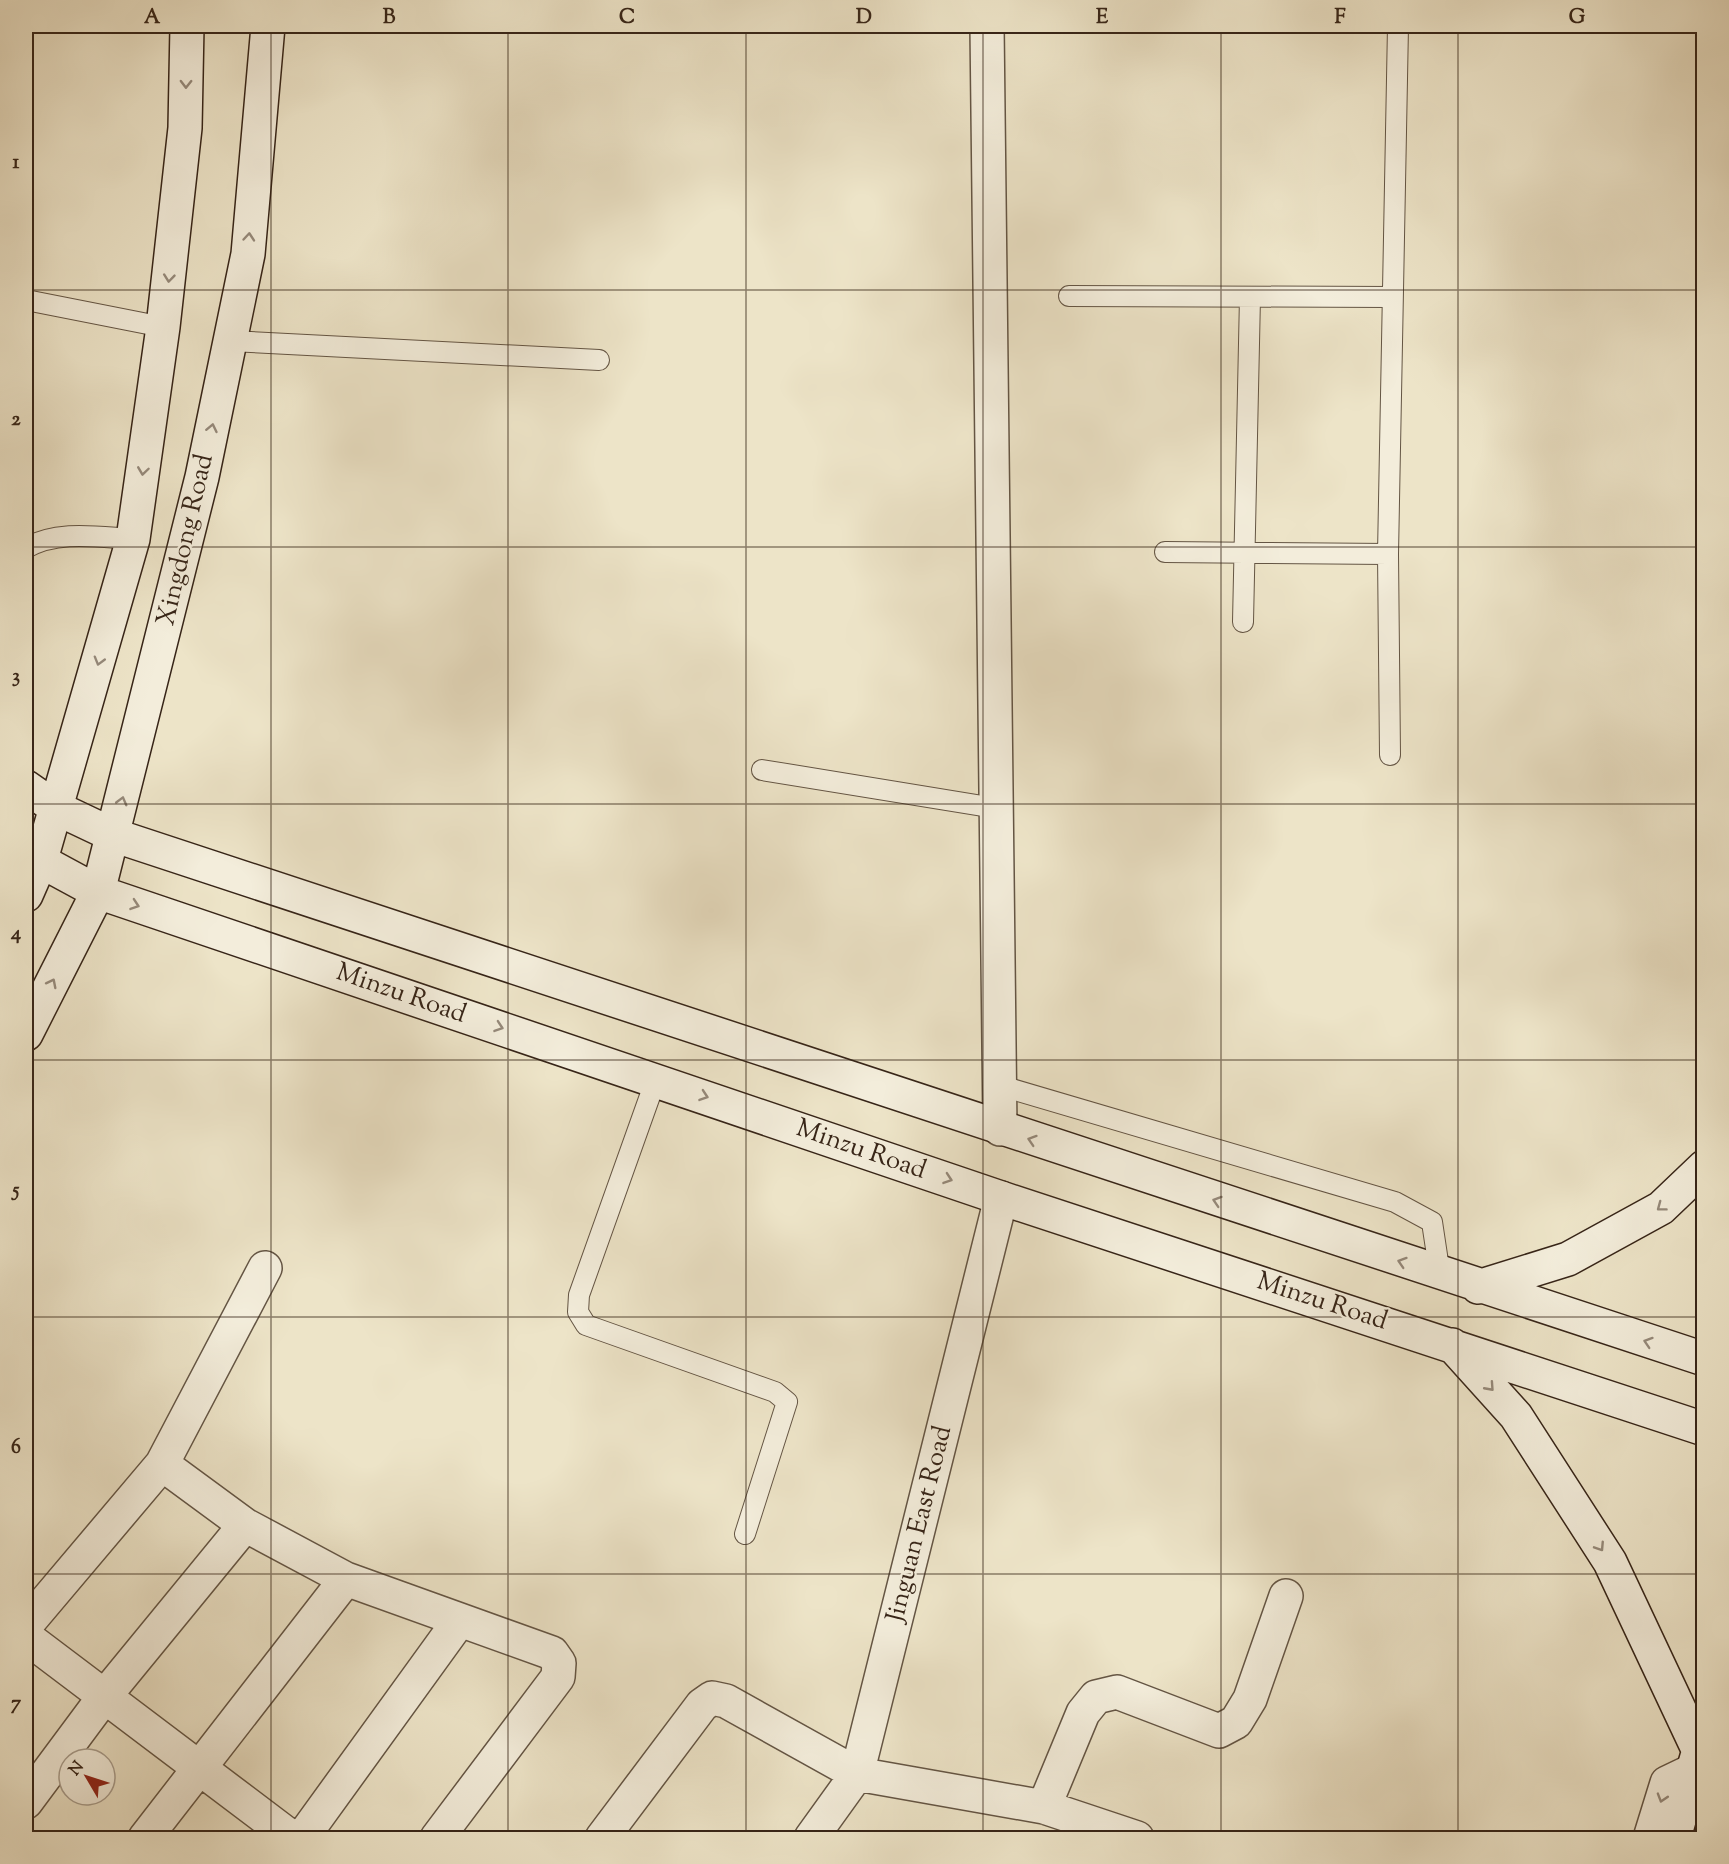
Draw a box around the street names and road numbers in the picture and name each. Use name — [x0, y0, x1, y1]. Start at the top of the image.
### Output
street label: Xingdong Road — [148, 450, 224, 629]
street label: Minzu Road — [331, 954, 471, 1034]
street label: Minzu Road — [791, 1110, 931, 1190]
street label: Minzu Road — [1252, 1263, 1392, 1341]
street label: Jinguan East Road — [877, 1422, 962, 1628]

